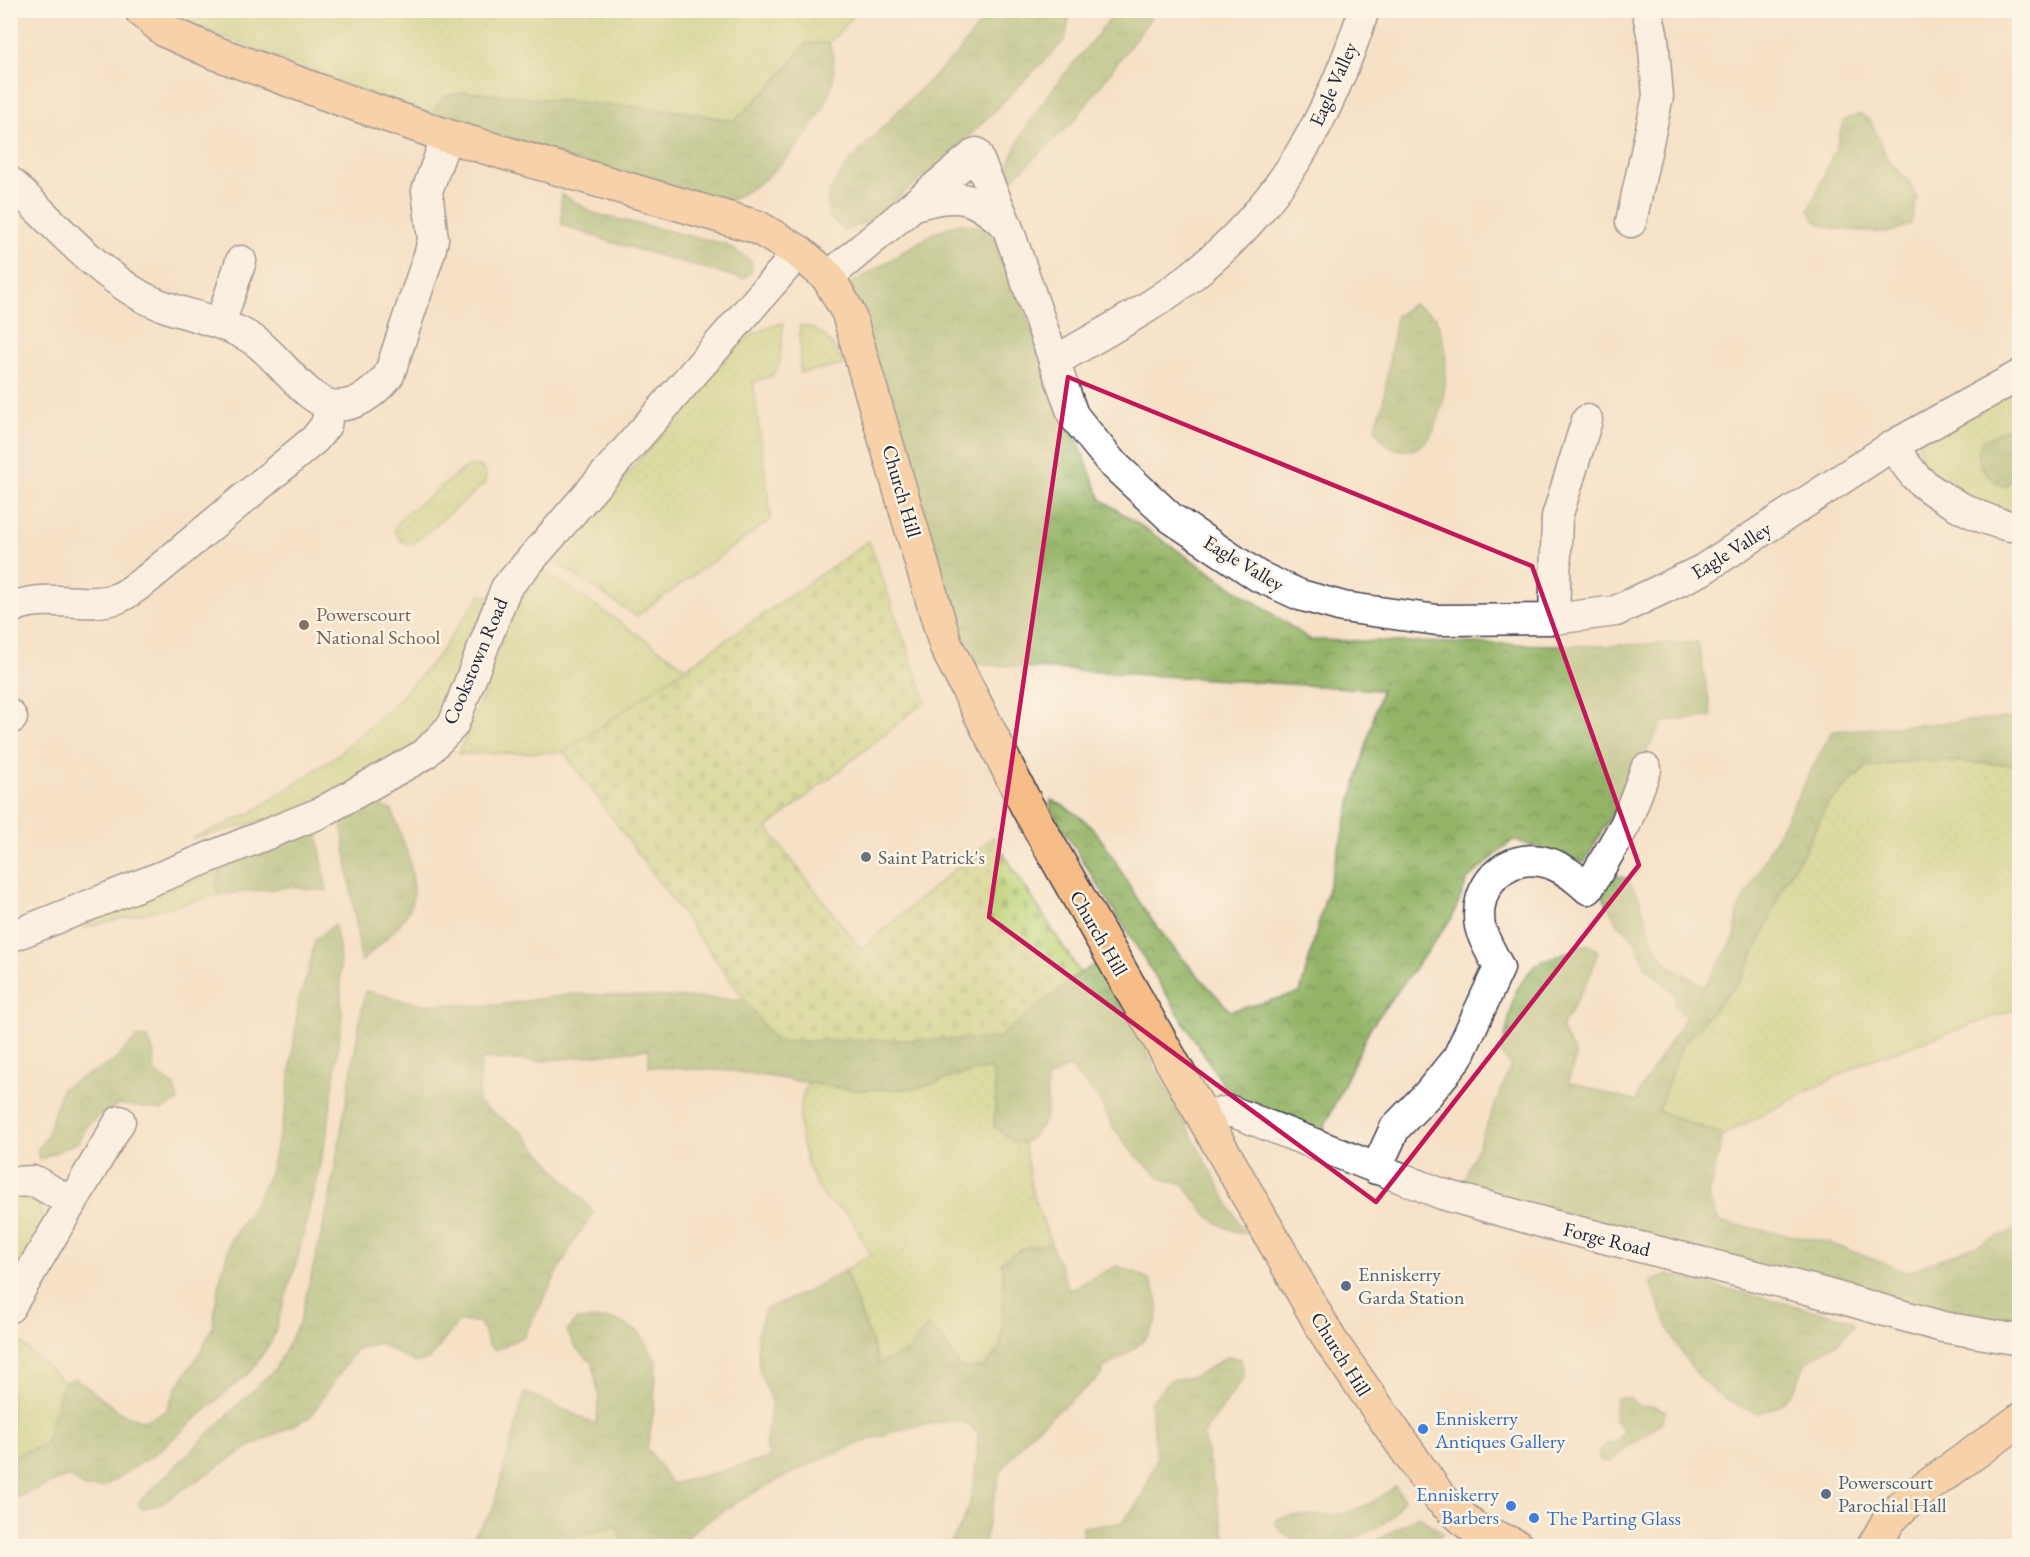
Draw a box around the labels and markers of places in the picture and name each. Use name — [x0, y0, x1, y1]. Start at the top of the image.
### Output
place label: Powerscourt National School — [316, 601, 440, 650]
marker: Powerscourt National School — [297, 618, 311, 632]
place label: Saint Patrick's — [878, 844, 985, 870]
marker: Saint Patrick's — [859, 850, 873, 864]
place label: Enniskerry Garda Station — [1358, 1261, 1465, 1310]
marker: Enniskerry Garda Station — [1339, 1279, 1353, 1293]
place label: Enniskerry Antiques Gallery — [1434, 1405, 1565, 1454]
marker: Enniskerry Antiques Gallery — [1416, 1422, 1430, 1436]
place label: Powerscourt Parochial Hall — [1838, 1469, 1947, 1518]
place label: Enniskerry Barbers — [1416, 1481, 1499, 1530]
marker: Powerscourt Parochial Hall — [1819, 1487, 1833, 1501]
marker: Enniskerry Barbers — [1504, 1499, 1518, 1513]
place label: The Parting Glass — [1546, 1505, 1681, 1531]
marker: The Parting Glass — [1527, 1511, 1541, 1525]

